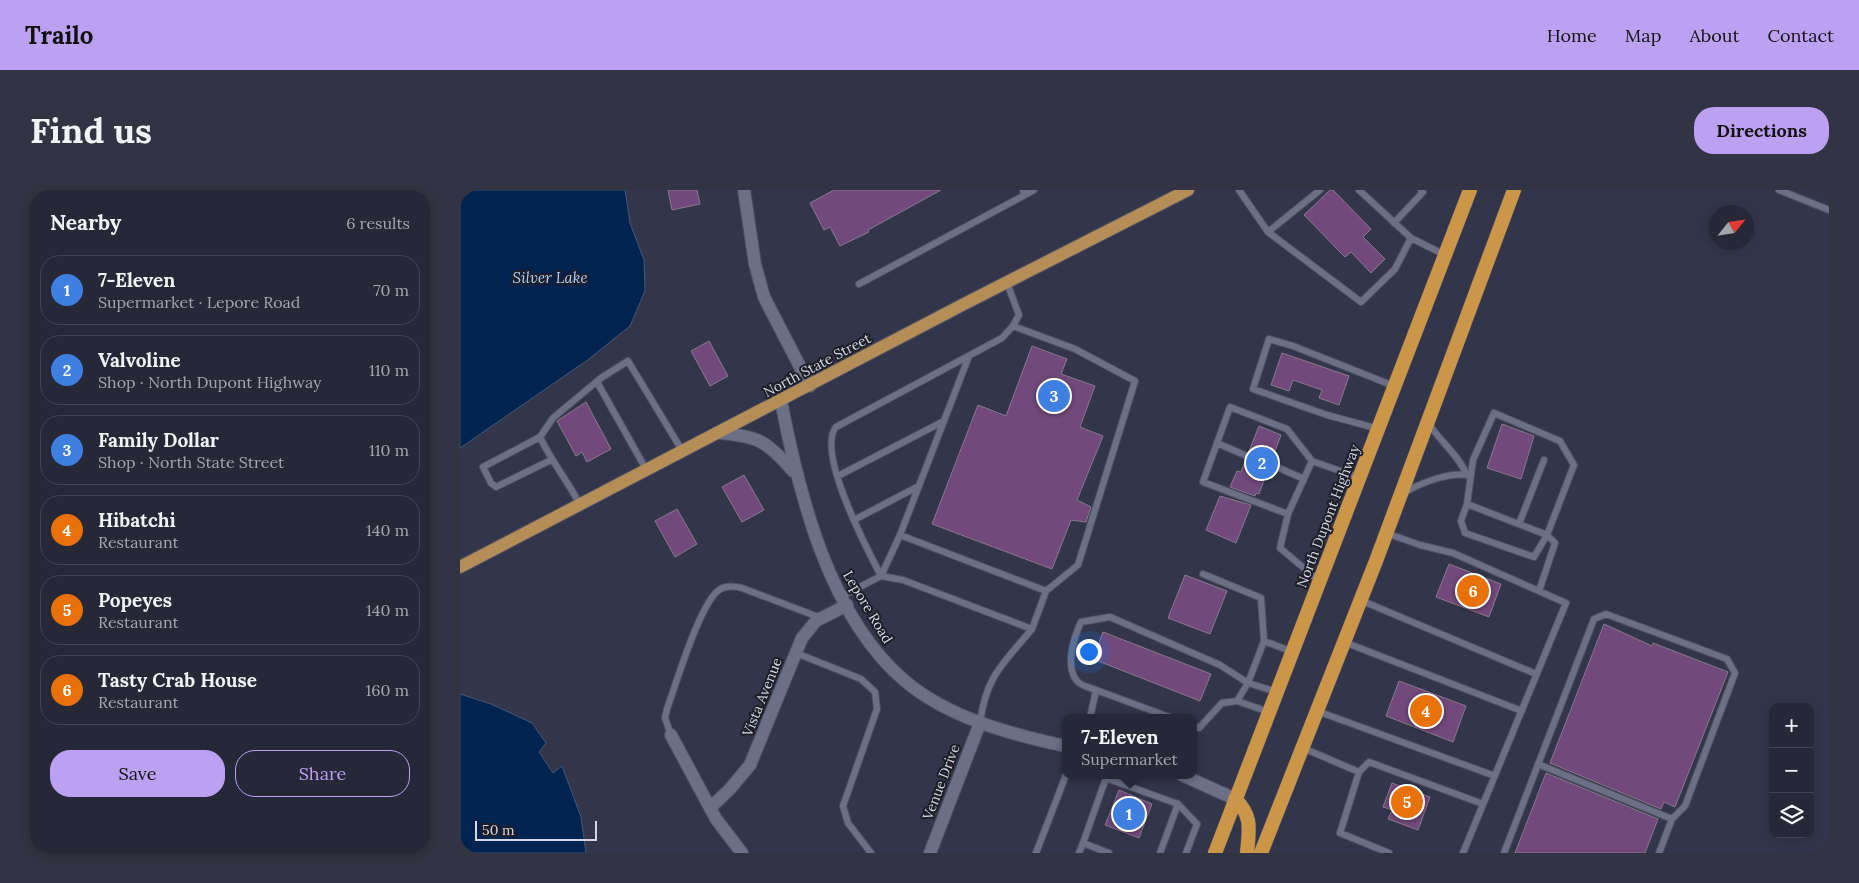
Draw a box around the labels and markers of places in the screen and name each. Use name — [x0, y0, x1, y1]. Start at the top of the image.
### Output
pin: 3 — [1038, 377, 1070, 415]
pin: 2 — [1246, 444, 1278, 482]
pin: 6 — [1457, 572, 1489, 610]
pin: 4 — [1410, 692, 1442, 730]
pin: 5 — [1391, 783, 1423, 821]
pin: 1 — [1113, 795, 1145, 833]

